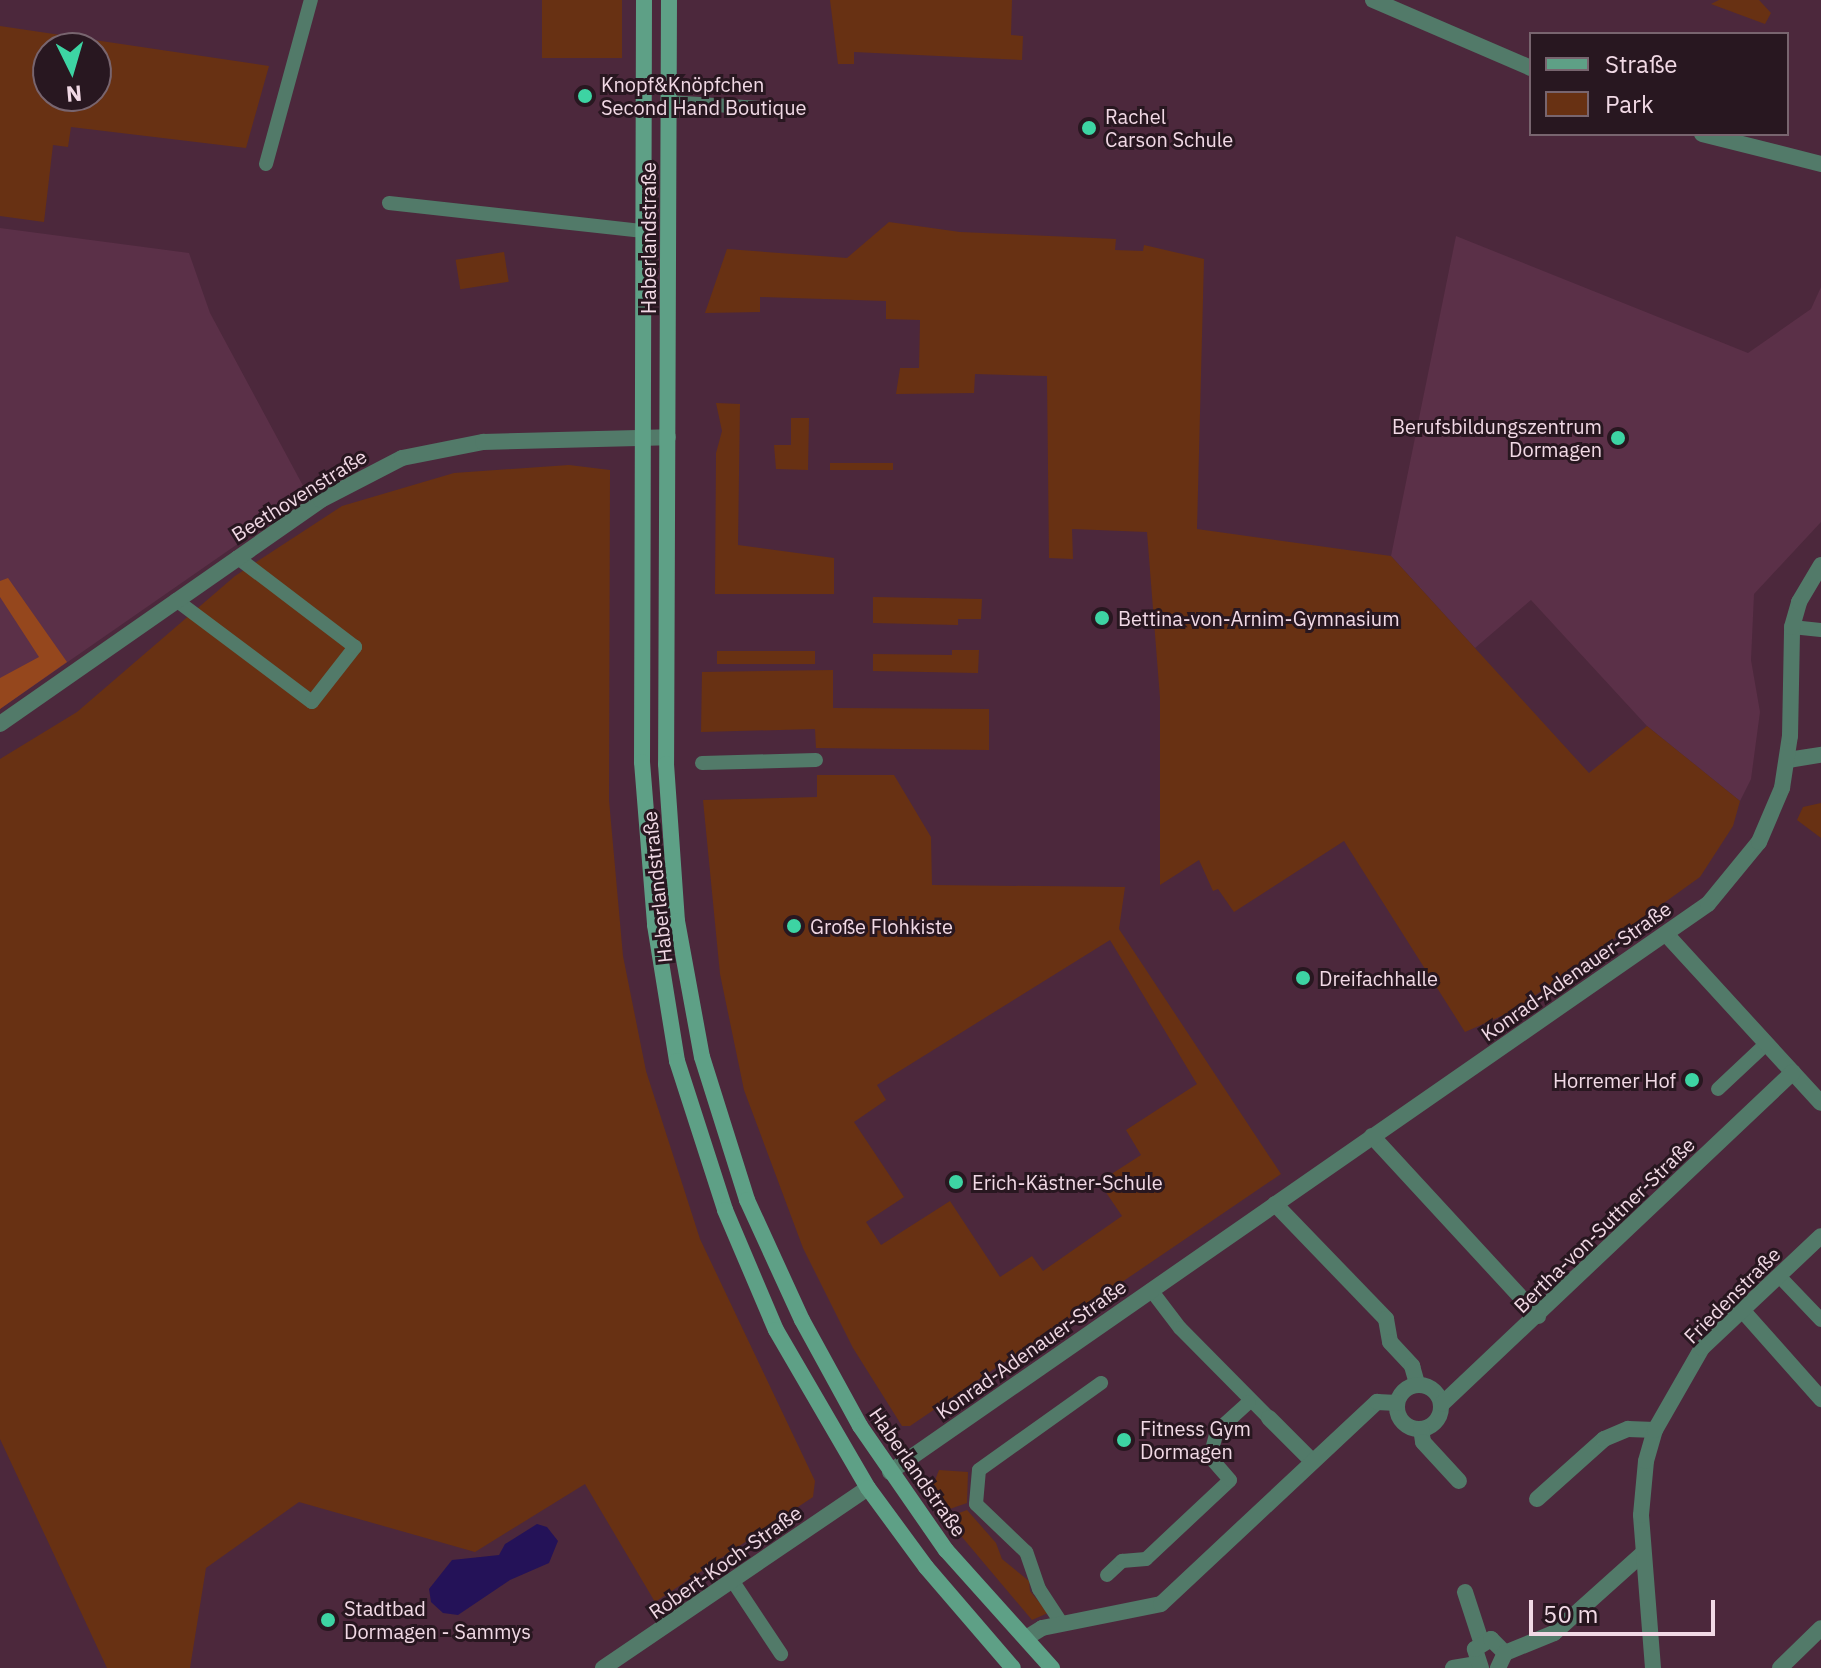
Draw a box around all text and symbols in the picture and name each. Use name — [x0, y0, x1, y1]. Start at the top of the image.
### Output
north arrow — [32, 32, 112, 112]
legend — [1529, 32, 1789, 136]
text: Straße — [1605, 48, 1677, 80]
place label: Knopf&Knöpfchen Second Hand Boutique — [601, 72, 806, 119]
text: N — [65, 79, 83, 110]
marker: Knopf&Knöpfchen Second Hand Boutique — [576, 87, 594, 105]
text: Park — [1605, 88, 1654, 120]
place label: Rachel Carson Schule — [1105, 104, 1233, 151]
marker: Rachel Carson Schule — [1080, 119, 1098, 137]
street label: Haberlandstraße — [636, 162, 660, 314]
place label: Berufsbildungszentrum Dormagen — [1392, 414, 1602, 461]
marker: Berufsbildungszentrum Dormagen — [1609, 429, 1627, 447]
street label: Beethovenstraße — [227, 444, 371, 546]
place label: Bettina-von-Arnim-Gymnasium — [1118, 606, 1400, 630]
marker: Bettina-von-Arnim-Gymnasium — [1093, 609, 1111, 627]
street label: Haberlandstraße — [637, 810, 677, 964]
street label: Konrad-Adenauer-Straße — [1476, 896, 1676, 1046]
place label: Große Flohkiste — [810, 914, 953, 938]
marker: Große Flohkiste — [785, 917, 803, 935]
place label: Dreifachhalle — [1319, 966, 1438, 990]
marker: Dreifachhalle — [1294, 969, 1312, 987]
place label: Horremer Hof — [1553, 1068, 1676, 1092]
marker: Horremer Hof — [1683, 1071, 1701, 1089]
street label: Bertha-von-Suttner-Straße — [1509, 1132, 1699, 1318]
place label: Erich-Kästner-Schule — [972, 1170, 1163, 1194]
marker: Erich-Kästner-Schule — [947, 1173, 965, 1191]
street label: Friedenstraße — [1679, 1242, 1785, 1348]
street label: Konrad-Adenauer-Straße — [931, 1274, 1131, 1424]
street label: Haberlandstraße — [865, 1403, 971, 1541]
place label: Fitness Gym Dormagen — [1140, 1416, 1251, 1463]
marker: Fitness Gym Dormagen — [1115, 1431, 1133, 1449]
street label: Robert-Koch-Straße — [644, 1500, 806, 1624]
scale bar — [1533, 1584, 1719, 1634]
place label: Stadtbad Dormagen - Sammys — [344, 1596, 531, 1643]
text: 50 m — [1543, 1598, 1598, 1630]
marker: Stadtbad Dormagen - Sammys — [319, 1611, 337, 1629]

